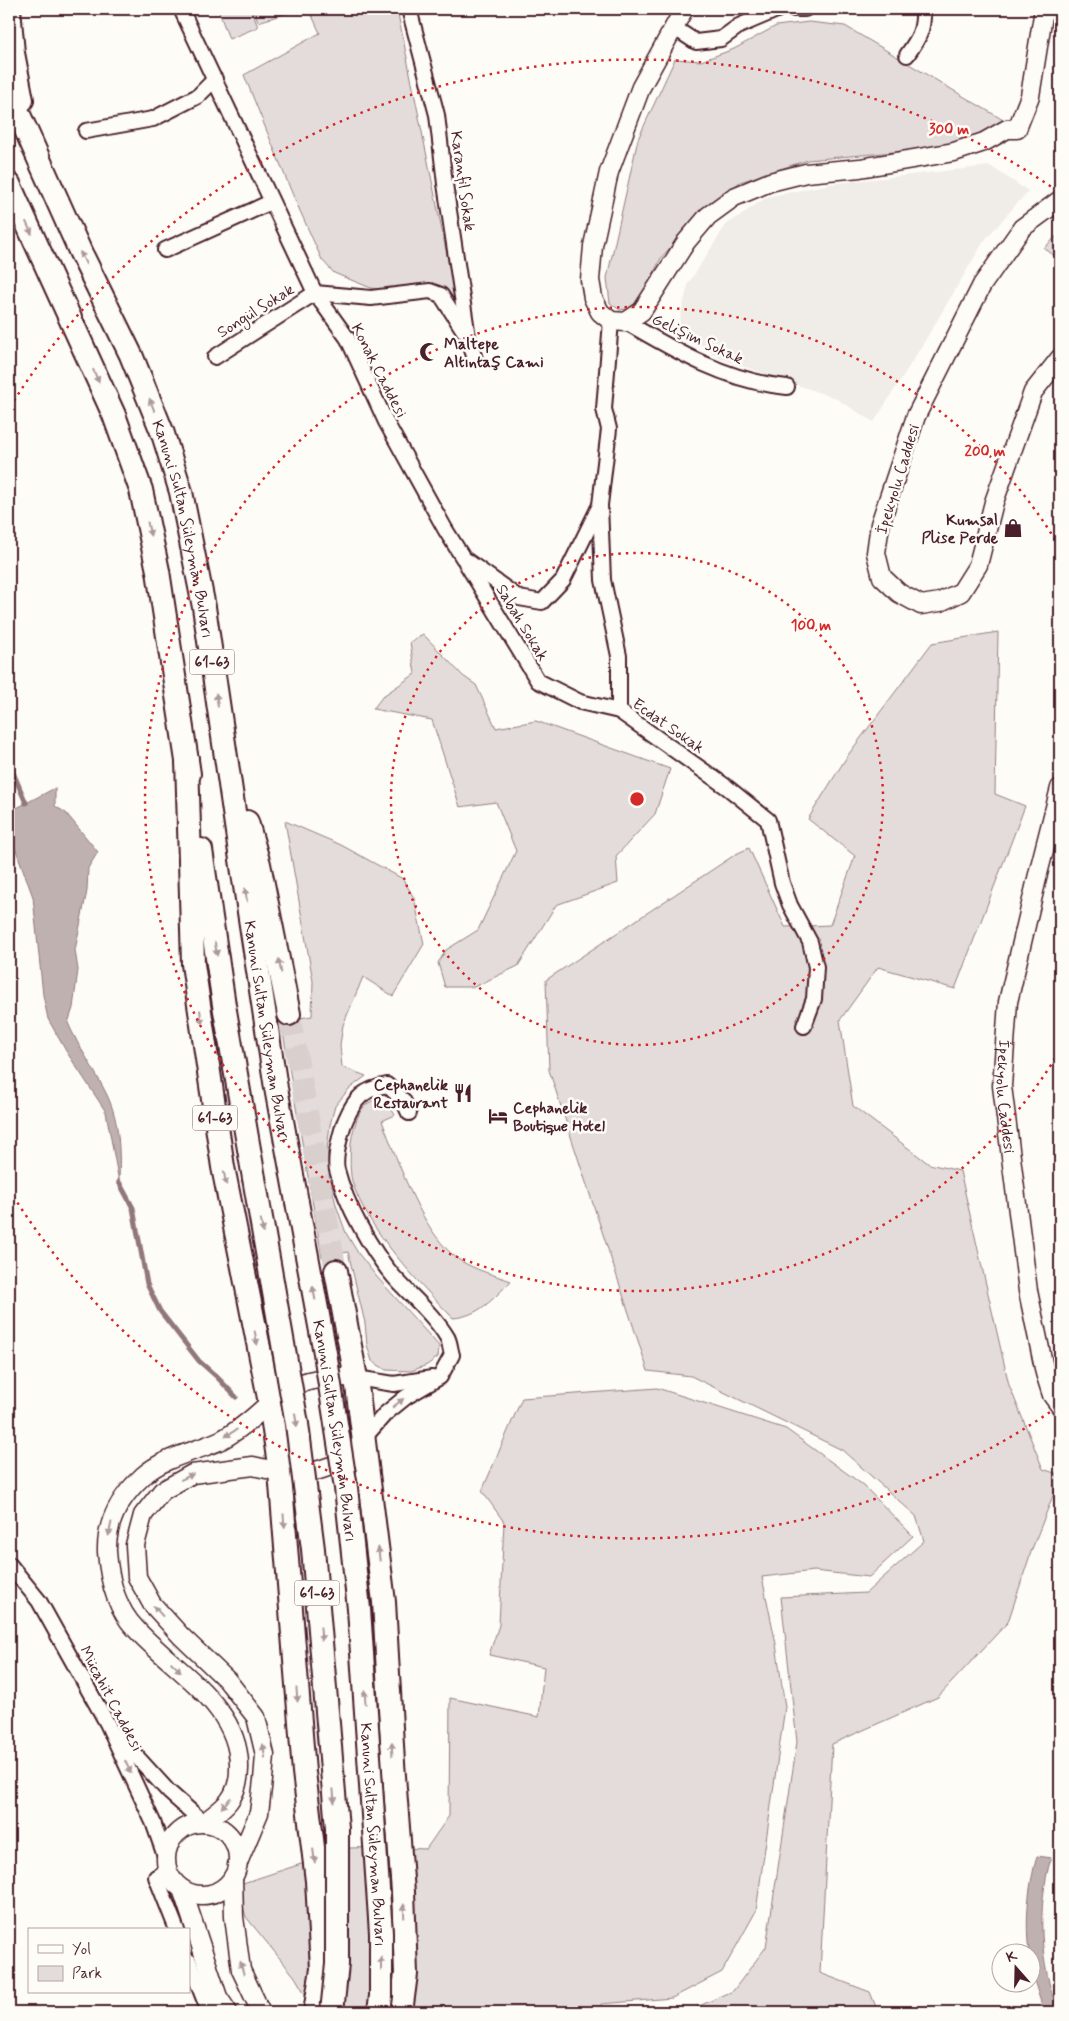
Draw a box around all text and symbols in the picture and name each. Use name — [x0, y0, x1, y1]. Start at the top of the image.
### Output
text: 300 m — [929, 120, 969, 140]
street label: Karanfil Sokak — [445, 130, 480, 233]
one-way arrow — [25, 221, 33, 235]
one-way arrow — [79, 251, 87, 265]
street label: Songül Sokak — [213, 279, 299, 344]
street label: Gelişim Sokak — [648, 309, 747, 370]
street label: Konak Caddesi — [346, 320, 411, 421]
place label: Maltepe Altıntaş Cami — [444, 334, 544, 373]
mosque icon: Maltepe Altıntaş Cami — [418, 341, 440, 363]
one-way arrow — [93, 369, 101, 383]
one-way arrow — [147, 398, 155, 412]
street label: Kanuni Sultan Süleyman Bulvarı — [146, 417, 217, 640]
street label: İpekyolu Caddesi — [872, 422, 925, 537]
text: 200 m — [965, 442, 1006, 462]
place label: Kumsal Plise Perde — [921, 510, 998, 549]
shop icon: Kumsal Plise Perde — [1002, 517, 1024, 539]
one-way arrow — [146, 521, 154, 537]
street label: Sabah Sokak — [491, 580, 553, 665]
text: 100 m — [791, 616, 831, 636]
road number: 61-63 — [190, 650, 234, 674]
one-way arrow — [213, 691, 221, 707]
street label: Ecdat Sokak — [628, 694, 708, 759]
centre of rings — [628, 790, 646, 808]
one-way arrow — [242, 887, 250, 903]
street label: Kanuni Sultan Süleyman Bulvarı — [238, 919, 295, 1144]
one-way arrow — [212, 941, 220, 957]
one-way arrow — [275, 957, 283, 973]
one-way arrow — [197, 1010, 205, 1026]
street label: İpekyolu Caddesi — [990, 1039, 1019, 1155]
place label: Cephanelik Restaurant — [374, 1075, 448, 1114]
restaurant icon: Cephanelik Restaurant — [452, 1082, 474, 1104]
place label: Cephanelik Boutique Hotel — [513, 1098, 605, 1137]
hotel icon: Cephanelik Boutique Hotel — [487, 1105, 509, 1127]
road number: 61-63 — [192, 1106, 238, 1130]
one-way arrow — [221, 1171, 229, 1186]
one-way arrow — [259, 1218, 267, 1234]
one-way arrow — [309, 1284, 317, 1300]
street label: Kanuni Sultan Süleyman Bulvarı — [307, 1318, 361, 1543]
one-way arrow — [253, 1330, 261, 1346]
one-way arrow — [391, 1398, 404, 1409]
one-way arrow — [292, 1413, 300, 1429]
one-way arrow — [225, 1429, 238, 1438]
one-way arrow — [180, 1473, 194, 1481]
one-way arrow — [280, 1513, 288, 1529]
one-way arrow — [105, 1521, 113, 1537]
one-way arrow — [375, 1546, 383, 1562]
road number: 61-63 — [294, 1580, 340, 1606]
one-way arrow — [153, 1604, 164, 1617]
one-way arrow — [317, 1626, 325, 1642]
street label: Mücahit Caddesi — [74, 1642, 147, 1755]
one-way arrow — [170, 1661, 182, 1673]
one-way arrow — [294, 1687, 302, 1703]
one-way arrow — [360, 1688, 368, 1704]
street label: Kanuni Sultan Süleyman Bulvarı — [355, 1722, 390, 1947]
one-way arrow — [388, 1741, 396, 1757]
one-way arrow — [259, 1743, 267, 1759]
one-way arrow — [124, 1760, 132, 1774]
one-way arrow — [330, 1788, 338, 1804]
one-way arrow — [220, 1796, 232, 1808]
one-way arrow — [310, 1849, 318, 1865]
one-way arrow — [399, 1903, 407, 1919]
legend — [28, 1928, 190, 1994]
text: Yol — [72, 1940, 91, 1960]
north arrow — [992, 1944, 1042, 1994]
text: K — [1004, 1946, 1021, 1967]
one-way arrow — [377, 1955, 385, 1971]
one-way arrow — [238, 1960, 246, 1975]
text: Park — [72, 1964, 102, 1984]

